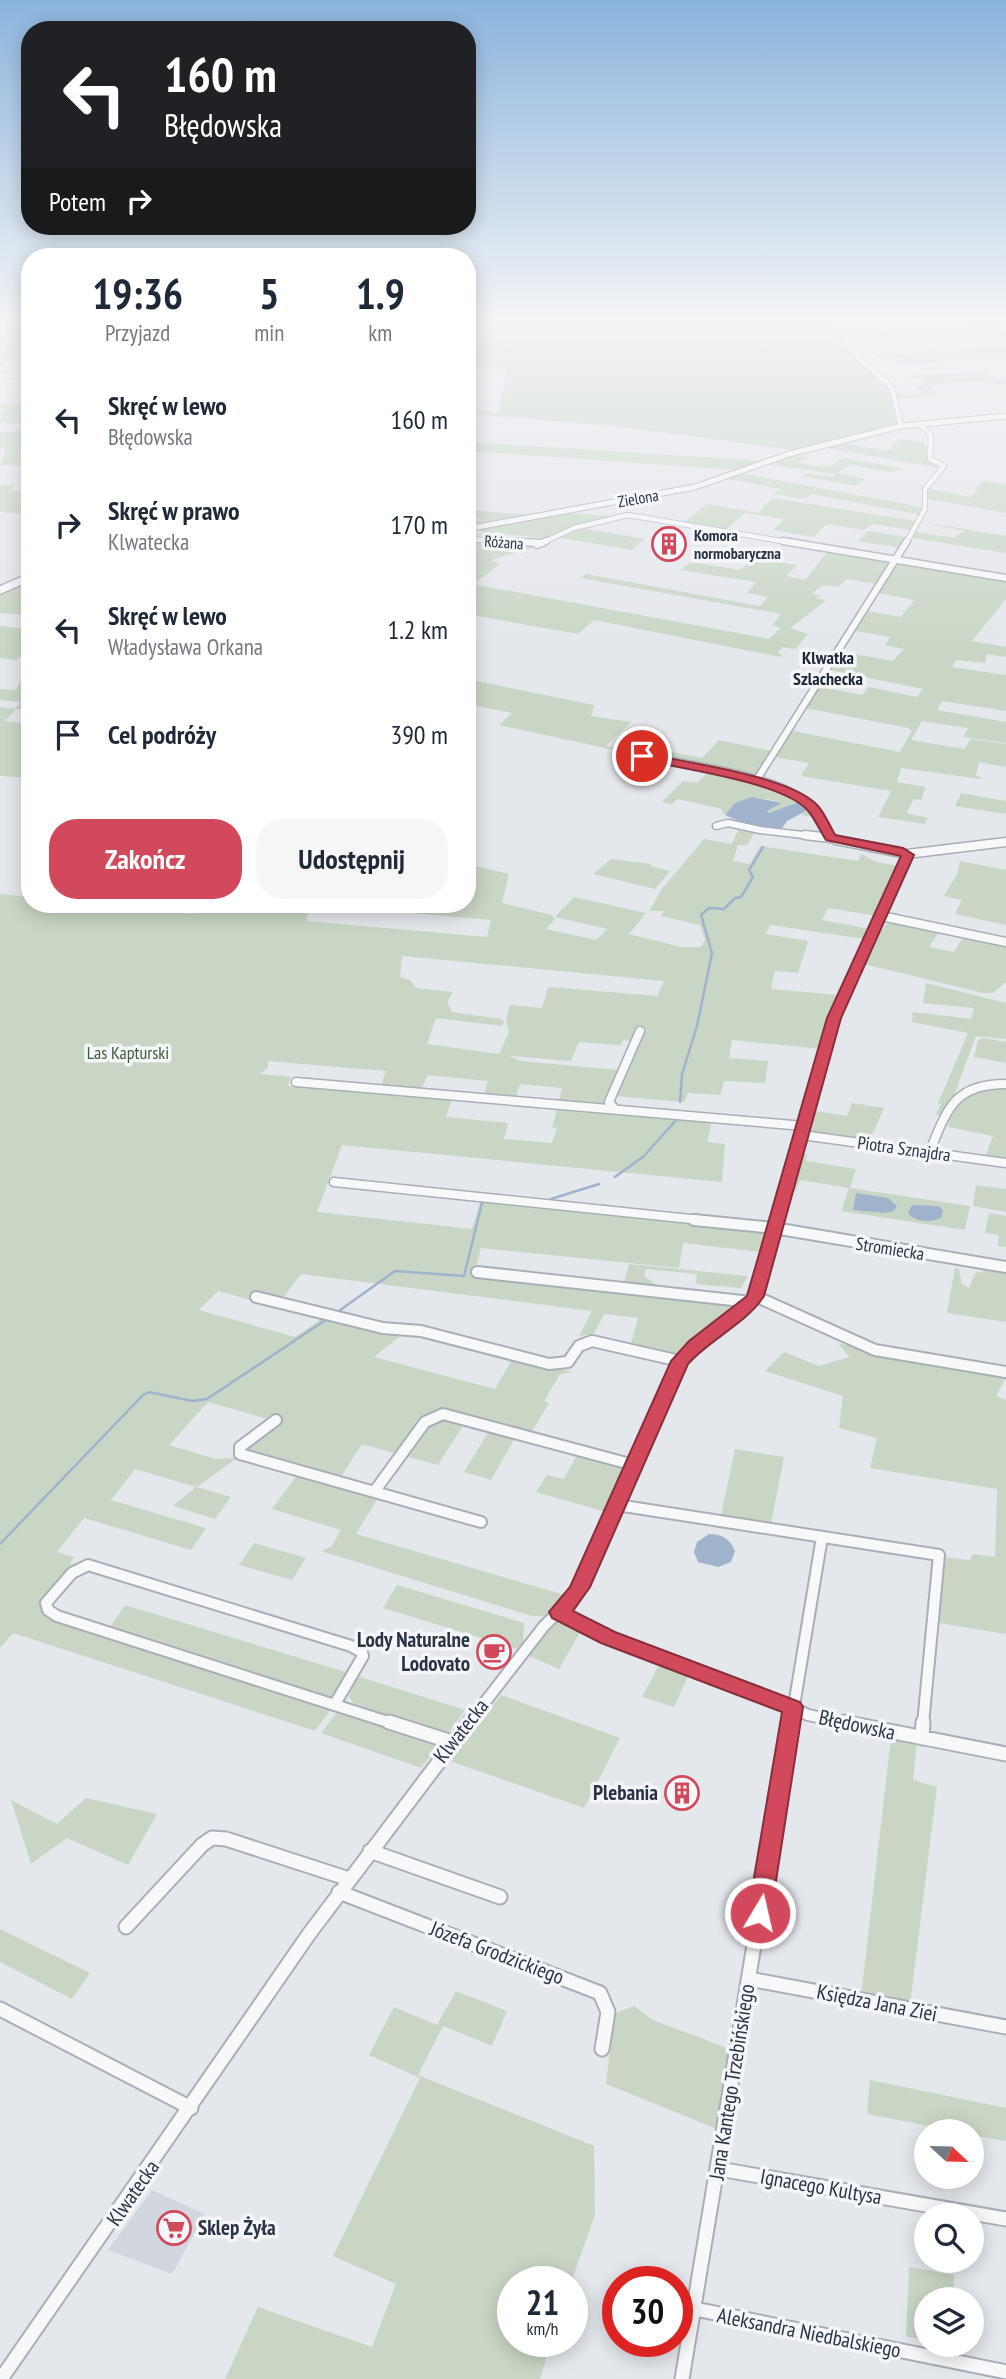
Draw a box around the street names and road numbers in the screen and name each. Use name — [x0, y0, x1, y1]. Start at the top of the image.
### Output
street label: Zielona — [616, 485, 660, 511]
street label: Różana — [484, 531, 524, 553]
street label: Piotra Sznajdra — [856, 1131, 952, 1166]
street label: Stromiecka — [854, 1232, 926, 1265]
street label: Klwatecka — [427, 1693, 494, 1768]
street label: Błędowska — [816, 1703, 898, 1746]
street label: Józefa Grodzickiego — [425, 1914, 568, 1990]
street label: Księdza Jana Ziei — [815, 1978, 939, 2027]
street label: Jana Kantego Trzebińskiego — [703, 1982, 760, 2183]
street label: Klwatecka — [100, 2155, 165, 2231]
street label: Ignacego Kultysa — [758, 2163, 884, 2210]
street label: Aleksandra Niedbalskiego — [715, 2301, 903, 2364]

